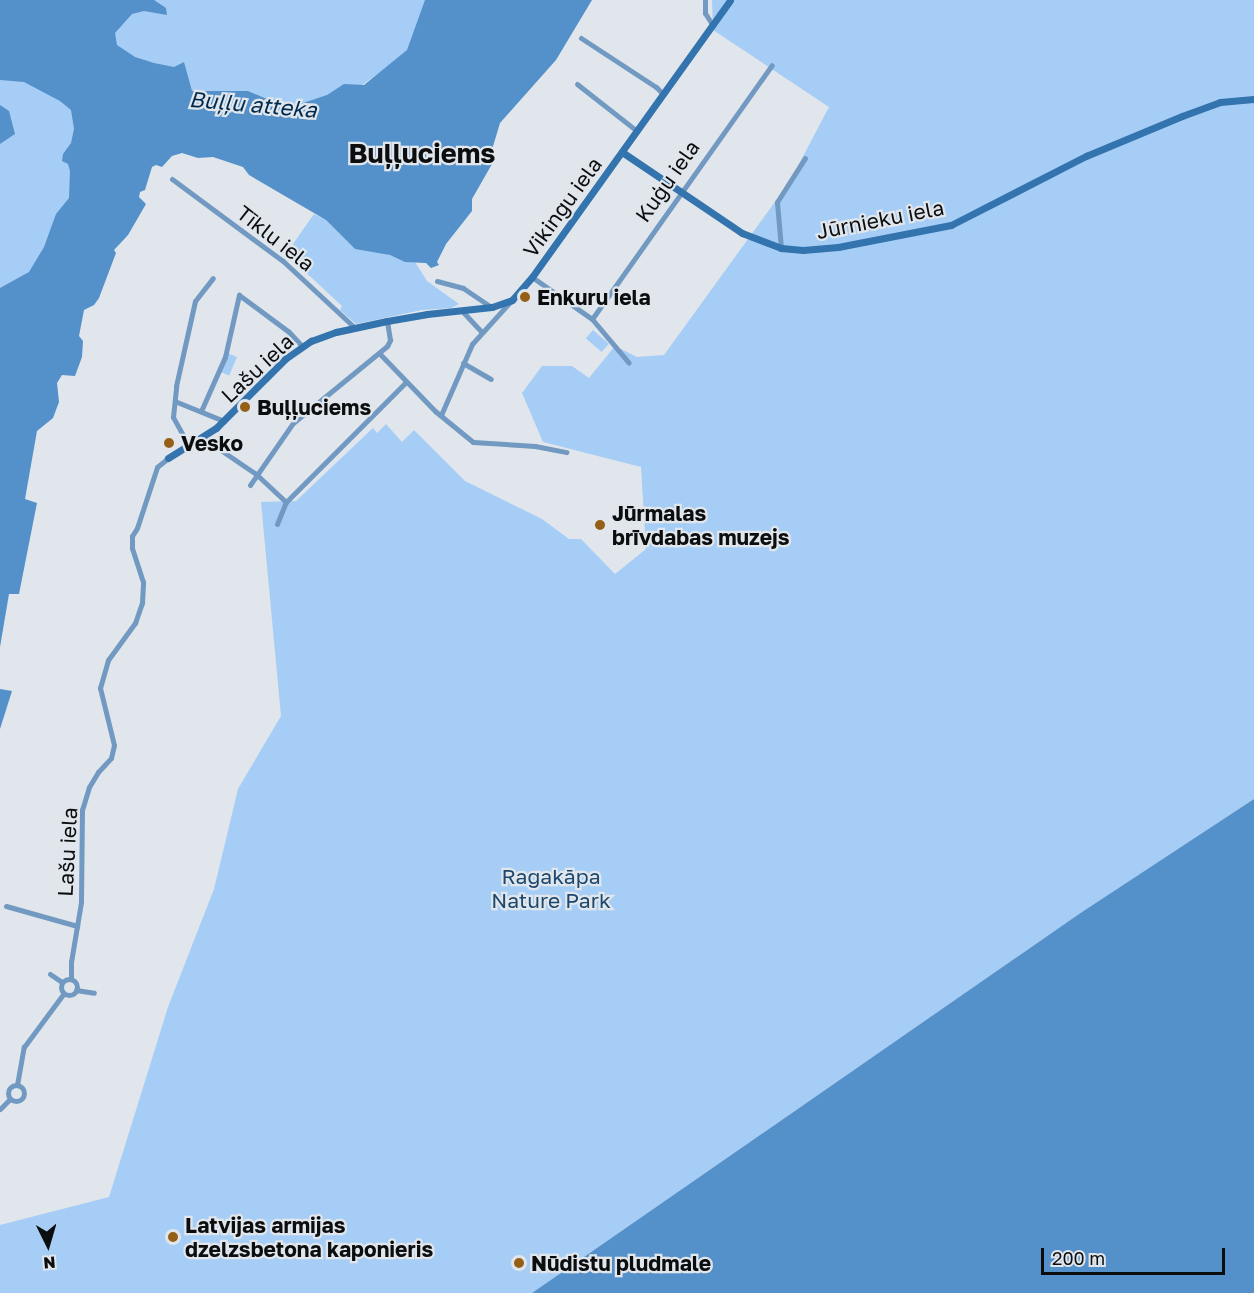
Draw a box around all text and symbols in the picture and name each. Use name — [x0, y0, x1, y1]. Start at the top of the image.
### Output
water label: Buļļu atteka — [188, 85, 318, 123]
street label: Kuģu iela — [630, 135, 704, 227]
district label: Buļļuciems — [349, 138, 495, 170]
street label: Vikingu iela — [517, 152, 607, 262]
street label: Jūrnieku iela — [814, 194, 946, 244]
street label: Tīklu iela — [232, 200, 320, 276]
place label: Enkuru iela — [537, 284, 651, 310]
marker: Enkuru iela — [518, 290, 532, 304]
street label: Lašu iela — [216, 328, 298, 408]
place label: Buļļuciems — [257, 394, 371, 420]
marker: Buļļuciems — [238, 400, 252, 414]
place label: Vesko — [181, 430, 243, 456]
marker: Vesko — [162, 436, 176, 450]
place label: Jūrmalas brīvdabas muzejs — [612, 500, 790, 550]
marker: Jūrmalas brīvdabas muzejs — [593, 518, 607, 532]
street label: Lašu iela — [52, 807, 82, 897]
park label: Ragakāpa Nature Park — [491, 863, 611, 913]
place label: Latvijas armijas dzelzsbetona kaponieris — [185, 1212, 433, 1262]
north arrow — [18, 1215, 78, 1275]
marker: Latvijas armijas dzelzsbetona kaponieris — [166, 1230, 180, 1244]
scale bar — [1044, 1236, 1228, 1274]
text: 200 m — [1052, 1247, 1105, 1269]
place label: Nūdistu pludmale — [531, 1250, 711, 1276]
text: N — [43, 1252, 57, 1273]
marker: Nūdistu pludmale — [512, 1256, 526, 1270]

